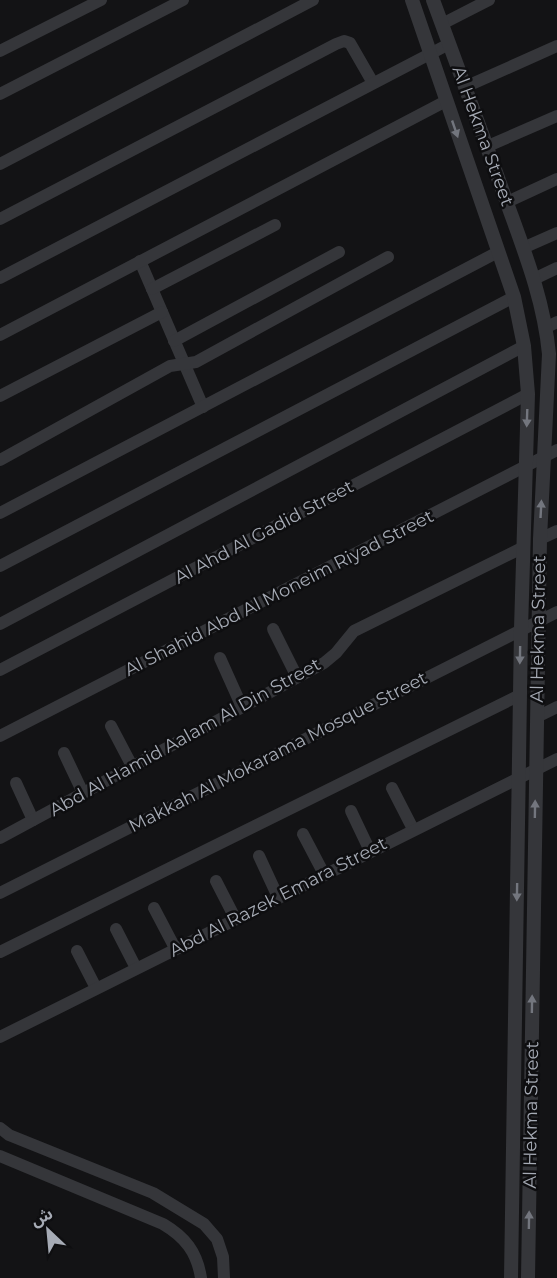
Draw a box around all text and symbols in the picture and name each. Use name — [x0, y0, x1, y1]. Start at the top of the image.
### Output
street label: Al Hekma Street — [447, 63, 519, 209]
one-way arrow — [451, 120, 461, 138]
one-way arrow — [522, 408, 532, 427]
street label: Al Ahd Al Gadid Street — [171, 475, 357, 589]
one-way arrow — [537, 499, 546, 518]
street label: Al Shahid Abd Al Moneim Riyad Street — [121, 505, 437, 681]
street label: Al Hekma Street — [526, 555, 550, 703]
one-way arrow — [516, 645, 525, 664]
street label: Abd Al Hamid Aalam Al Din Street — [45, 653, 325, 821]
street label: Makkah Al Mokarama Mosque Street — [125, 667, 431, 837]
one-way arrow — [530, 799, 540, 818]
street label: Abd Al Razek Emara Street — [165, 832, 391, 962]
one-way arrow — [512, 882, 522, 901]
one-way arrow — [527, 994, 537, 1013]
street label: Al Hekma Street — [519, 1041, 543, 1189]
north arrow — [18, 1200, 78, 1260]
text: ش — [28, 1204, 56, 1230]
one-way arrow — [524, 1210, 534, 1229]

